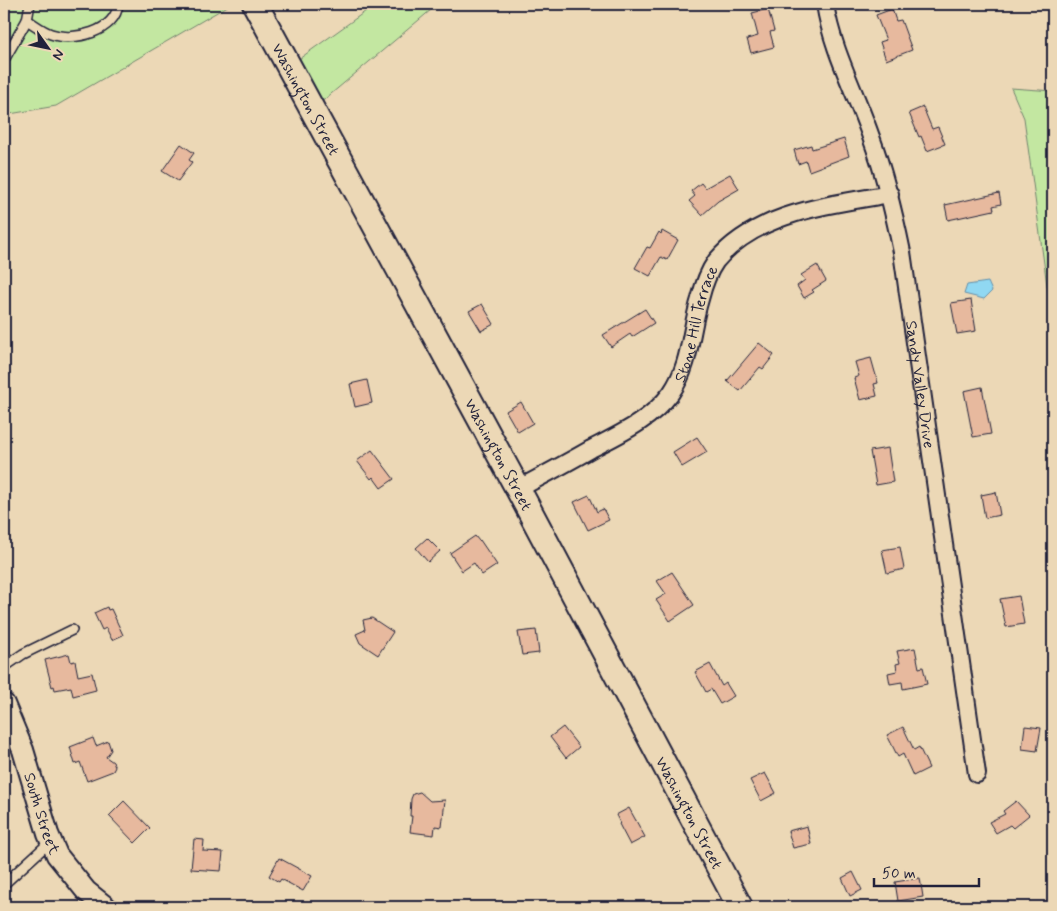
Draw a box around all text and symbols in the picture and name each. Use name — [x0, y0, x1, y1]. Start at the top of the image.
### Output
north arrow — [22, 22, 72, 72]
street label: Washington Street — [266, 40, 344, 159]
text: N — [48, 46, 68, 63]
street label: Stone Hill Terrace — [670, 261, 724, 386]
street label: Sandy Valley Drive — [900, 319, 939, 450]
street label: Washington Street — [459, 395, 537, 515]
street label: Washington Street — [650, 753, 727, 873]
street label: South Street — [18, 770, 65, 859]
scale bar — [874, 856, 980, 888]
text: 50 m — [882, 864, 916, 884]

